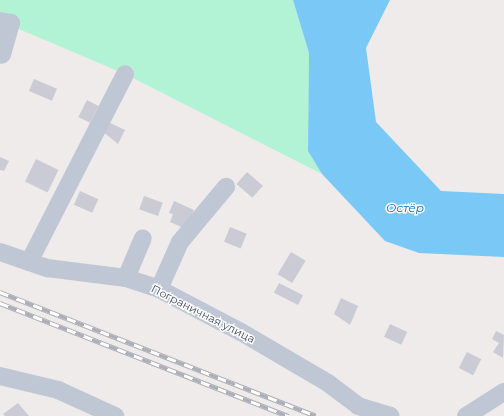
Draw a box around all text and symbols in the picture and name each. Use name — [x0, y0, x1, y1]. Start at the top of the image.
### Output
water label: Остёр — [386, 201, 424, 215]
street label: Пограничная улица — [149, 282, 257, 346]

